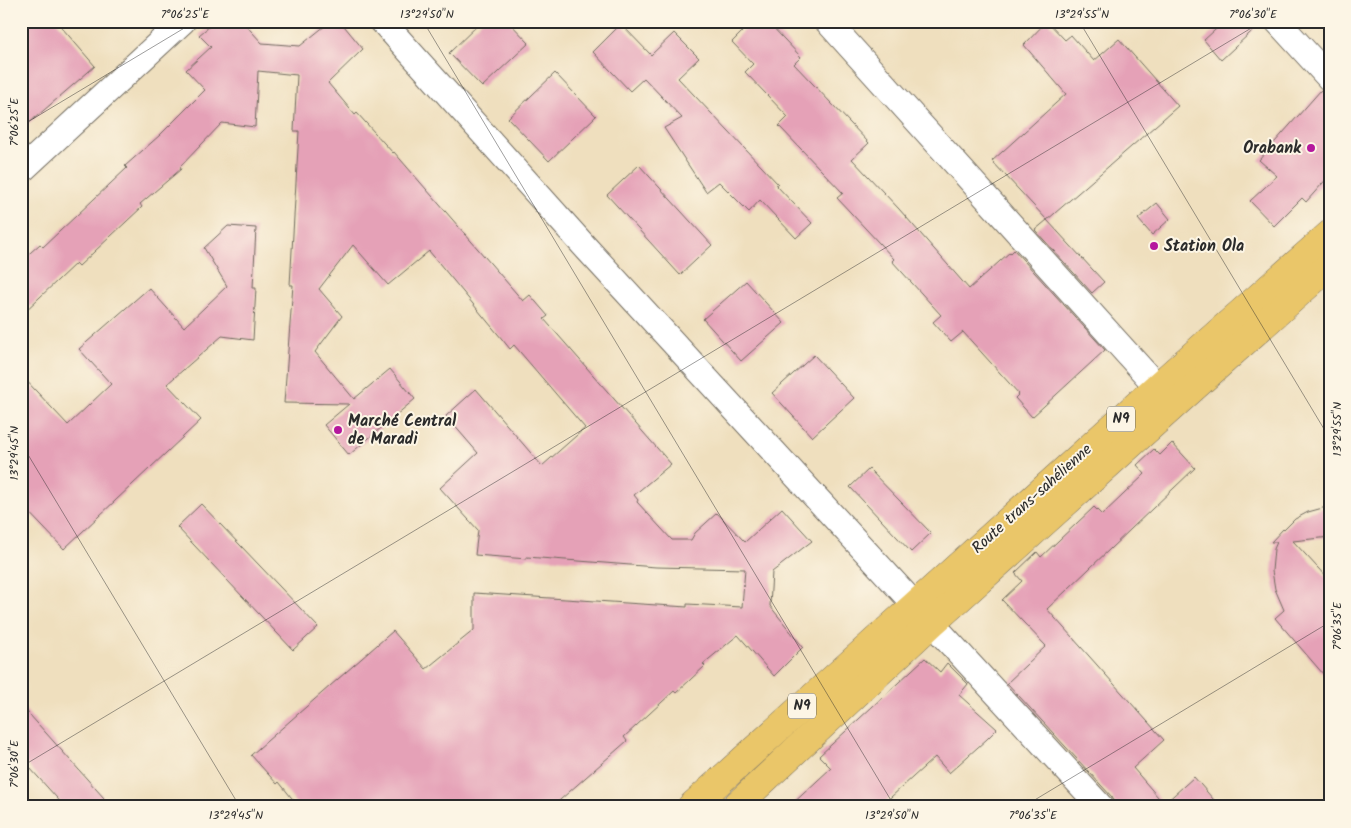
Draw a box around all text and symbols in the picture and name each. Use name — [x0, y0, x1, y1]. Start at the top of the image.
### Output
text: 7°06'25"E — [161, 5, 210, 24]
text: 13°29'50"N — [400, 5, 454, 24]
text: 13°29'55"N — [1055, 5, 1109, 24]
text: 7°06'30"E — [1229, 5, 1278, 24]
text: 7°06'25"E — [5, 97, 24, 146]
place label: Orabank — [1243, 136, 1302, 161]
marker: Orabank — [1305, 142, 1317, 154]
place label: Station Ola — [1164, 234, 1244, 259]
marker: Station Ola — [1148, 240, 1160, 252]
text: 13°29'55"N — [1328, 402, 1347, 456]
road number: N9 — [1107, 406, 1135, 432]
place label: Marché Central de Maradi — [348, 409, 457, 452]
marker: Marché Central de Maradi — [332, 424, 344, 436]
text: 13°29'45"N — [5, 426, 24, 480]
street label: Route trans-sahélienne — [966, 438, 1098, 560]
text: 7°06'35"E — [1328, 601, 1347, 650]
road number: N9 — [788, 694, 816, 718]
text: 7°06'30"E — [5, 739, 24, 788]
text: 13°29'45"N — [209, 806, 263, 825]
text: 13°29'50"N — [865, 806, 919, 825]
text: 7°06'35"E — [1009, 806, 1058, 825]

